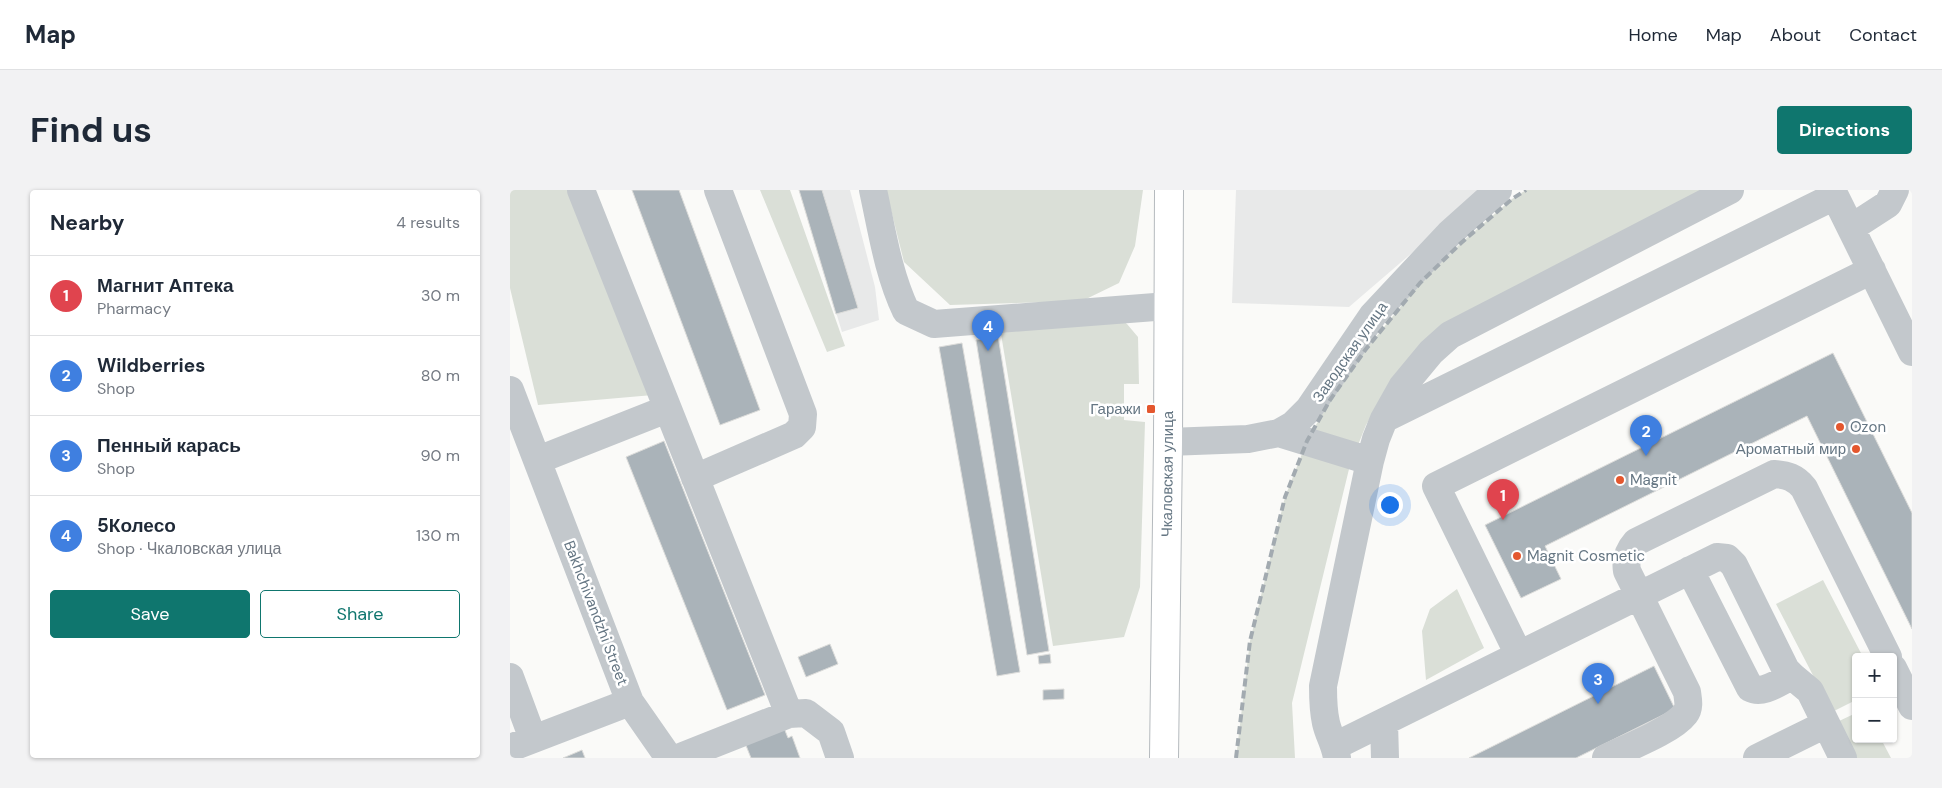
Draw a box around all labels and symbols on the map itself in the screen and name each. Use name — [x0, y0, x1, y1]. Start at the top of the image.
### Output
street label: Заводская улица — [1308, 297, 1392, 406]
pin: 4 — [972, 310, 1004, 351]
place label: Гаражи — [1090, 399, 1141, 419]
marker: Гаражи — [1145, 403, 1157, 415]
street label: Чкаловская улица — [1157, 410, 1178, 537]
pin: 2 — [1630, 415, 1662, 456]
place label: Ozon — [1850, 417, 1886, 437]
marker: Ozon — [1834, 421, 1846, 433]
place label: Ароматный мир — [1736, 439, 1846, 459]
marker: Ароматный мир — [1850, 443, 1862, 455]
place label: Magnit — [1630, 470, 1677, 490]
marker: Magnit — [1614, 474, 1626, 486]
pin: 1 — [1487, 479, 1519, 520]
your location — [1377, 492, 1403, 518]
street label: Bakhchivandzhi Street — [559, 538, 633, 688]
place label: Magnit Cosmetic — [1527, 546, 1645, 566]
marker: Magnit Cosmetic — [1511, 550, 1523, 562]
pin: 3 — [1582, 663, 1614, 704]

